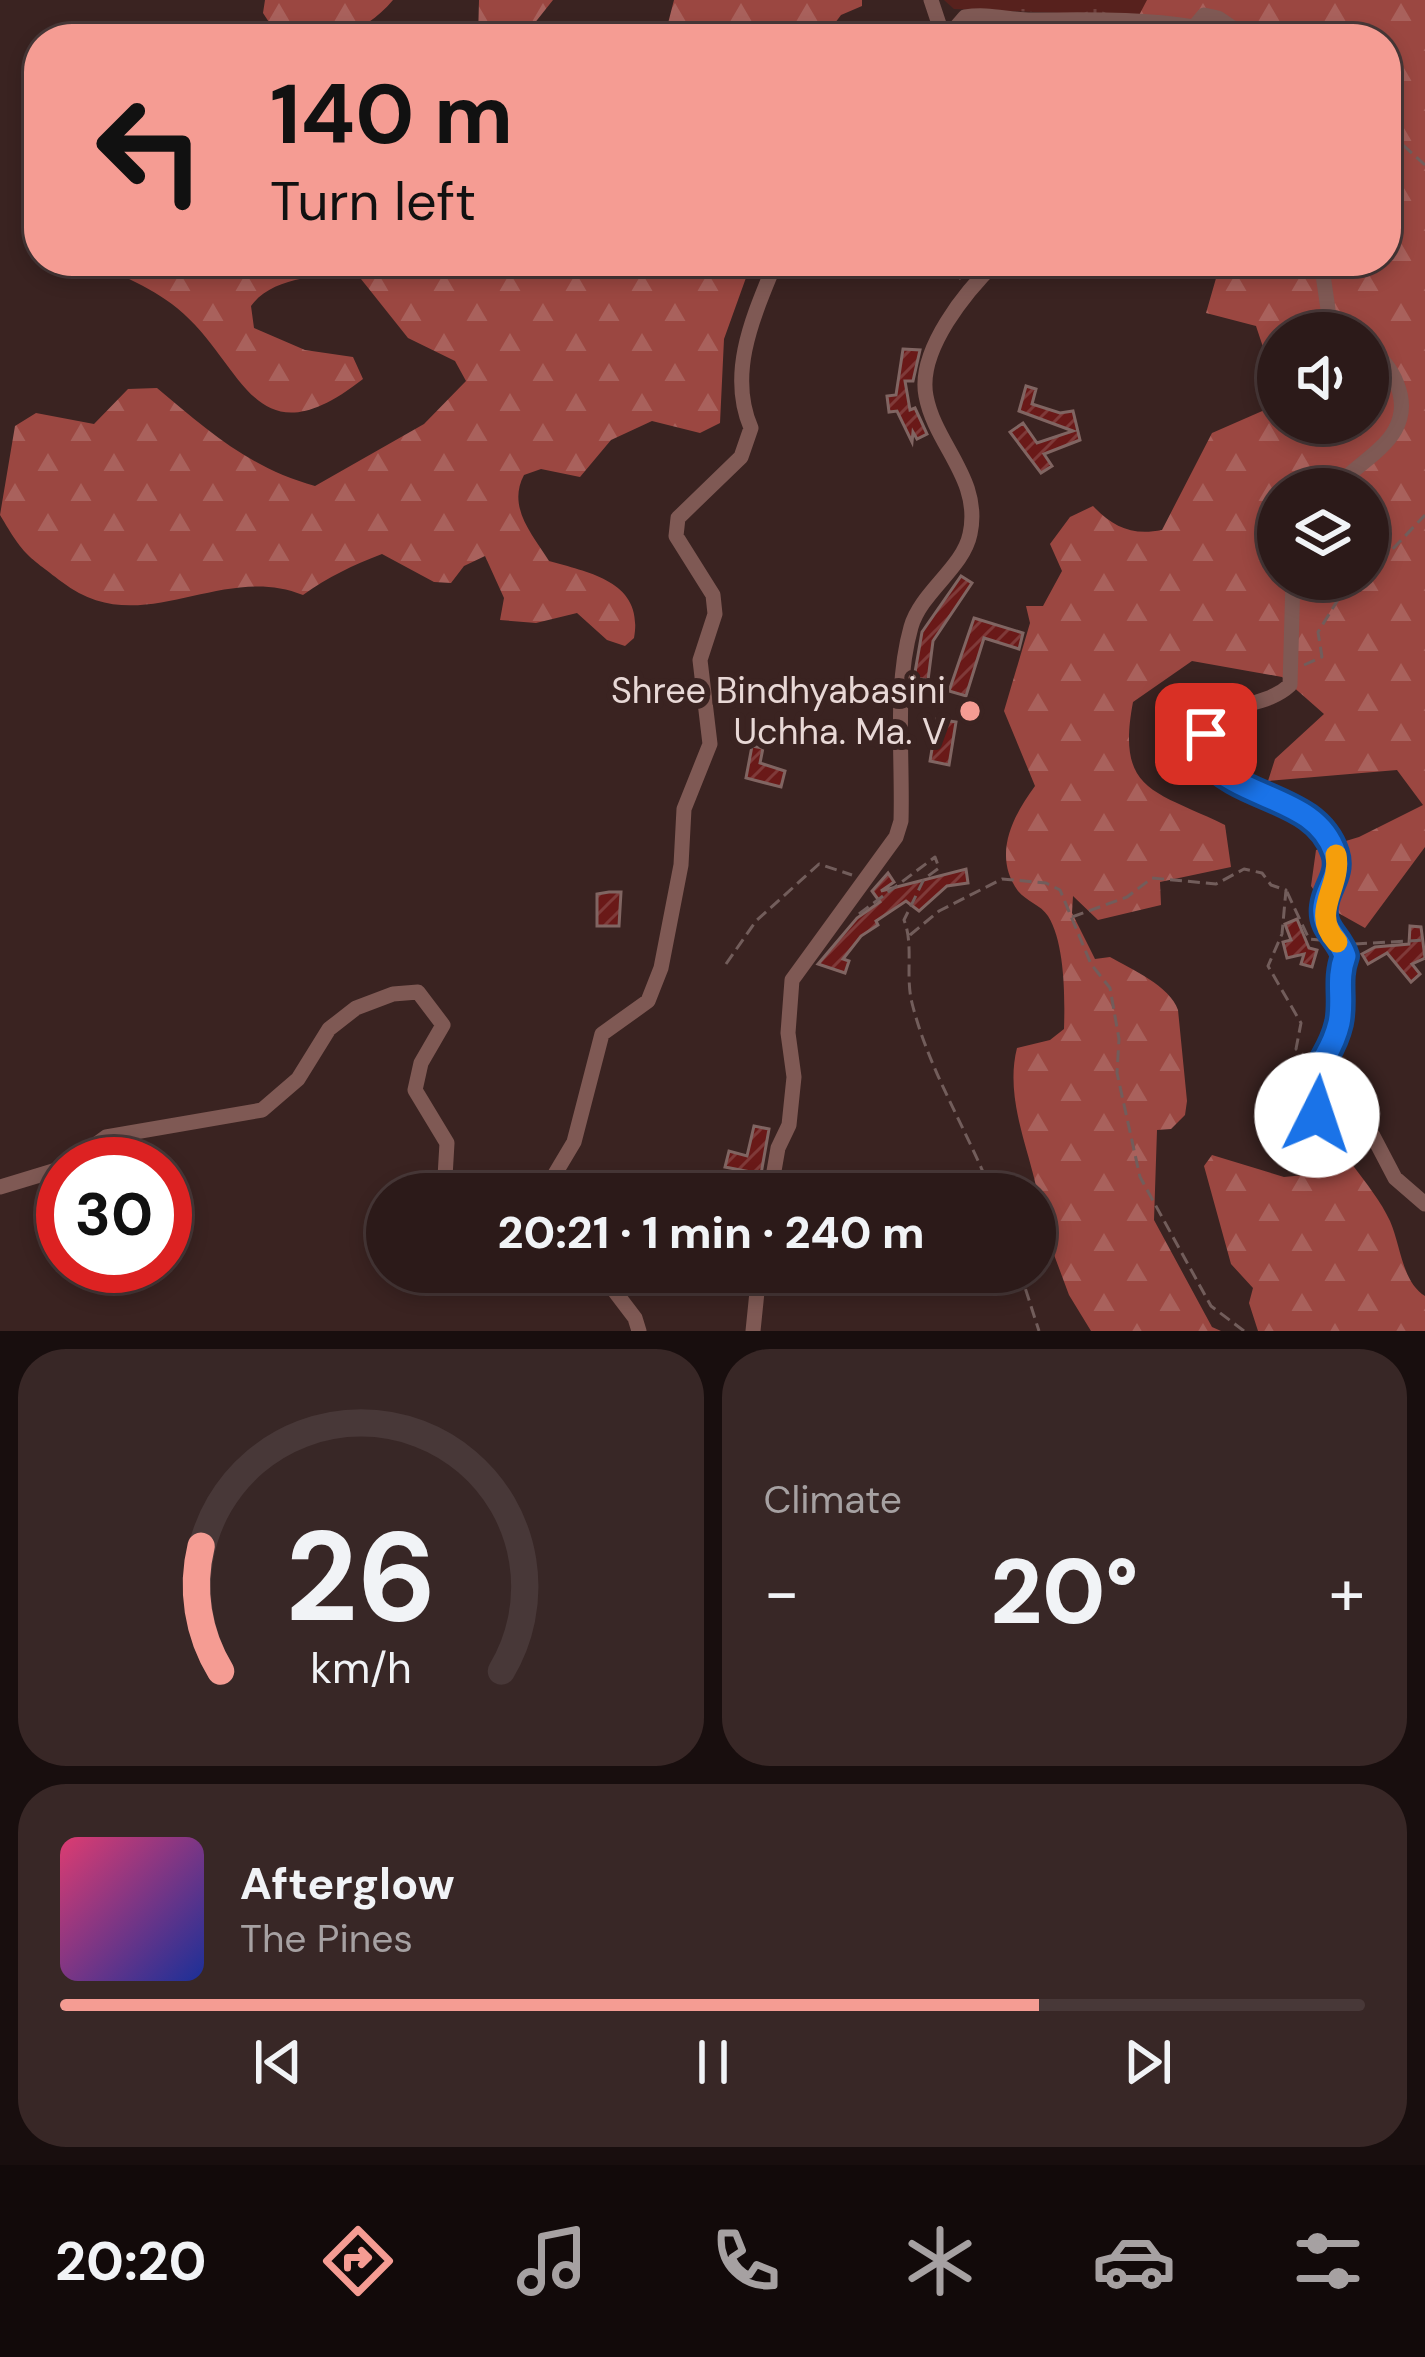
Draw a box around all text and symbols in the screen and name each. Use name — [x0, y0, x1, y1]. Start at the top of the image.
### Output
text: 140 m — [270, 60, 513, 169]
icon: left — [72, 72, 228, 228]
text: Turn left — [270, 166, 476, 237]
map controls — [1257, 312, 1389, 600]
button: sound — [1257, 312, 1389, 444]
button: layers — [1257, 468, 1389, 600]
place label: Shree Bindhyabasini Uchha. Ma. V — [611, 667, 946, 755]
pin — [1155, 683, 1257, 785]
marker: Shree Bindhyabasini Uchha. Ma. V — [957, 698, 983, 724]
icon: arrive — [1173, 701, 1239, 767]
position arrow — [1254, 1052, 1380, 1178]
speed limit sign: 30 — [36, 1137, 192, 1293]
text: 20:21 · 1 min · 240 m — [498, 1203, 924, 1262]
text: Climate — [764, 1474, 902, 1525]
text: 26 — [285, 1496, 436, 1659]
text: 20° — [990, 1534, 1138, 1651]
text: − — [764, 1550, 800, 1635]
text: + — [1329, 1550, 1365, 1635]
text: km/h — [310, 1639, 411, 1695]
text: Afterglow — [240, 1854, 455, 1913]
text: The Pines — [240, 1913, 413, 1964]
icon: previous — [245, 2029, 311, 2095]
icon: pause — [680, 2029, 746, 2095]
icon: next — [1115, 2029, 1181, 2095]
icon: directions — [316, 2219, 400, 2303]
icon: music — [510, 2219, 594, 2303]
icon: phone — [704, 2219, 788, 2303]
icon: climate — [898, 2219, 982, 2303]
icon: car — [1092, 2219, 1176, 2303]
icon: filters — [1286, 2219, 1370, 2303]
text: 20:20 — [55, 2226, 207, 2297]

